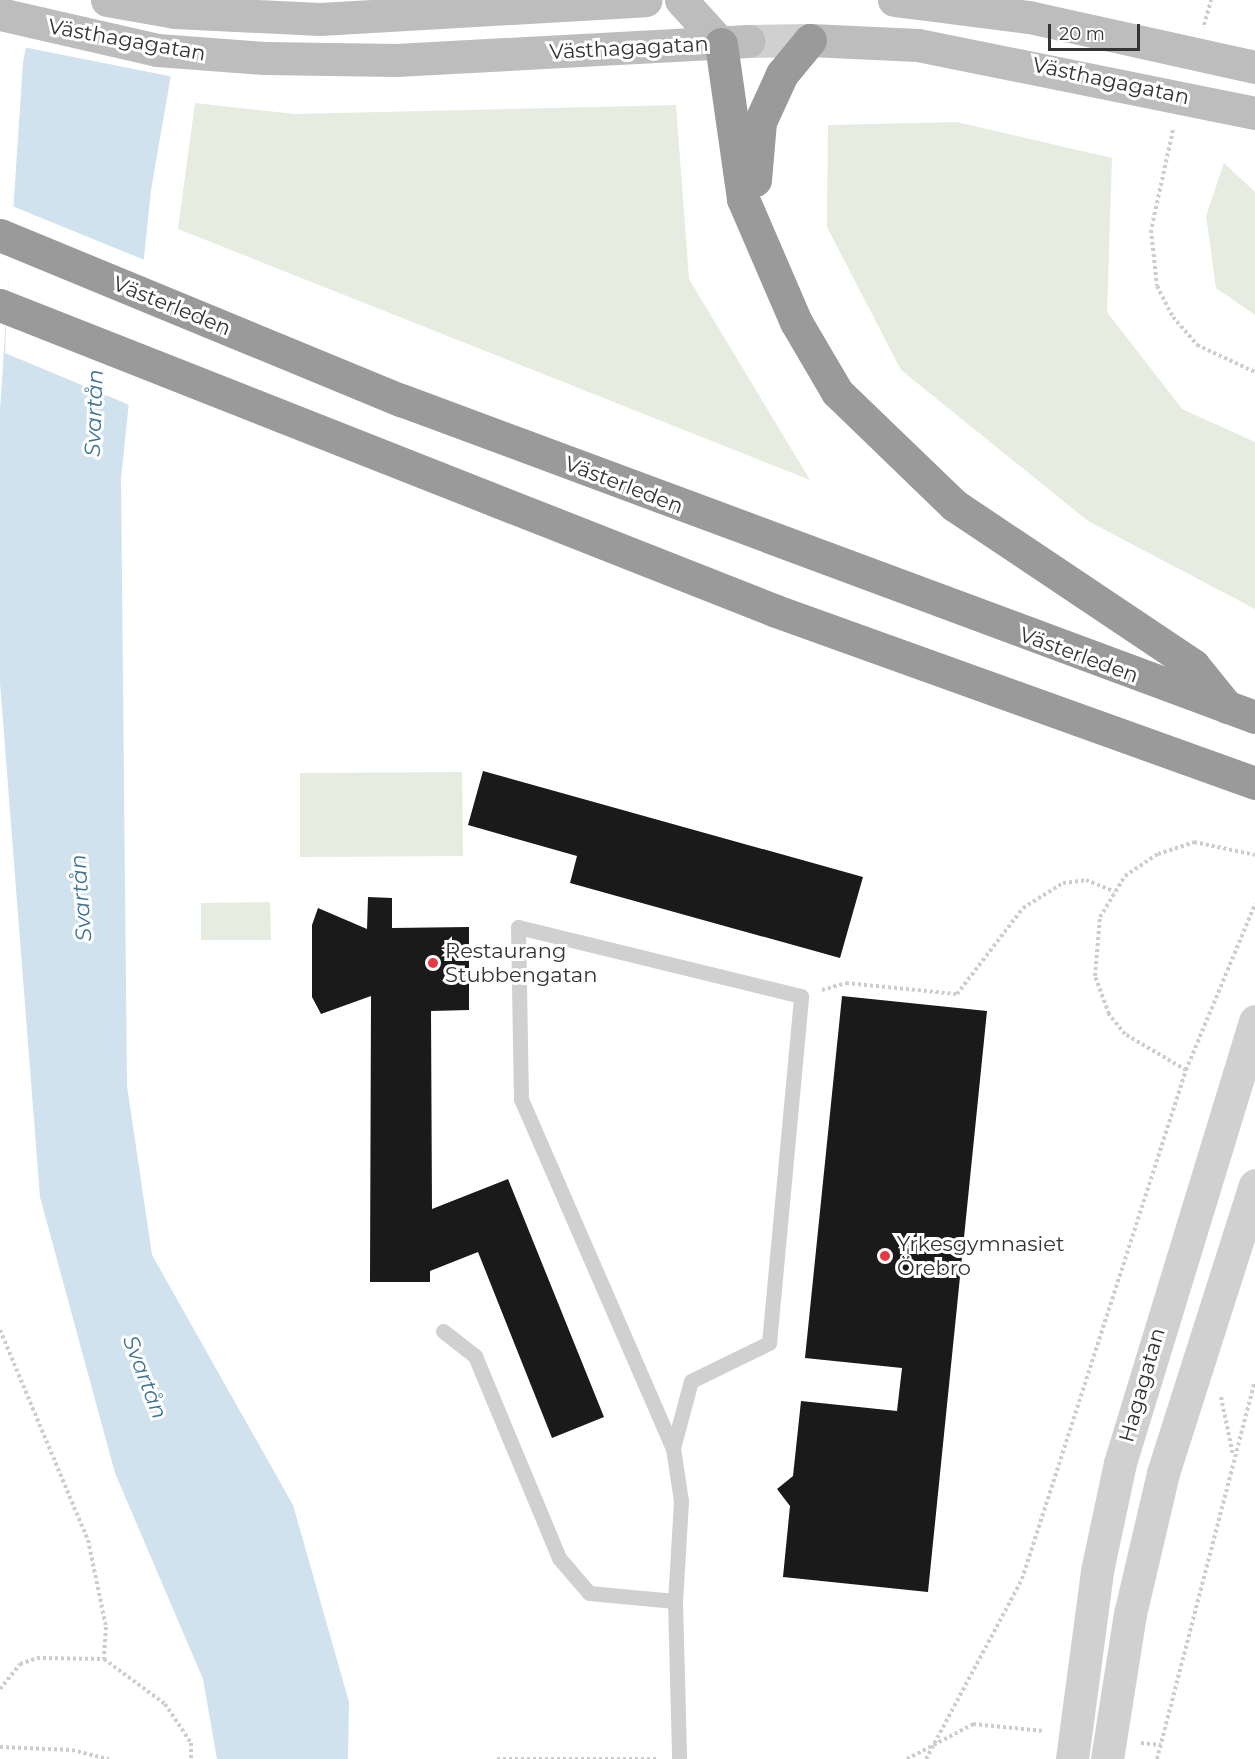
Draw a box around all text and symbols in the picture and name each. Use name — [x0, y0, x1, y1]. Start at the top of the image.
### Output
scale bar — [1051, 12, 1142, 50]
street label: Västhagagatan — [46, 14, 208, 66]
text: 20 m — [1059, 23, 1105, 45]
street label: Västhagagatan — [549, 31, 709, 65]
street label: Västhagagatan — [1030, 52, 1192, 110]
street label: Västerleden — [109, 271, 235, 341]
water label: Svartån — [79, 369, 109, 457]
street label: Västerleden — [561, 451, 687, 519]
street label: Västerleden — [1016, 622, 1142, 688]
water label: Svartån — [65, 854, 97, 942]
place label: Restaurang Stubbengatan — [445, 938, 597, 988]
marker: Restaurang Stubbengatan — [426, 956, 440, 970]
place label: Yrkesgymnasiet Örebro — [897, 1231, 1064, 1281]
marker: Yrkesgymnasiet Örebro — [878, 1249, 892, 1263]
street label: Hagagatan — [1114, 1325, 1170, 1445]
water label: Svartån — [117, 1332, 173, 1422]

